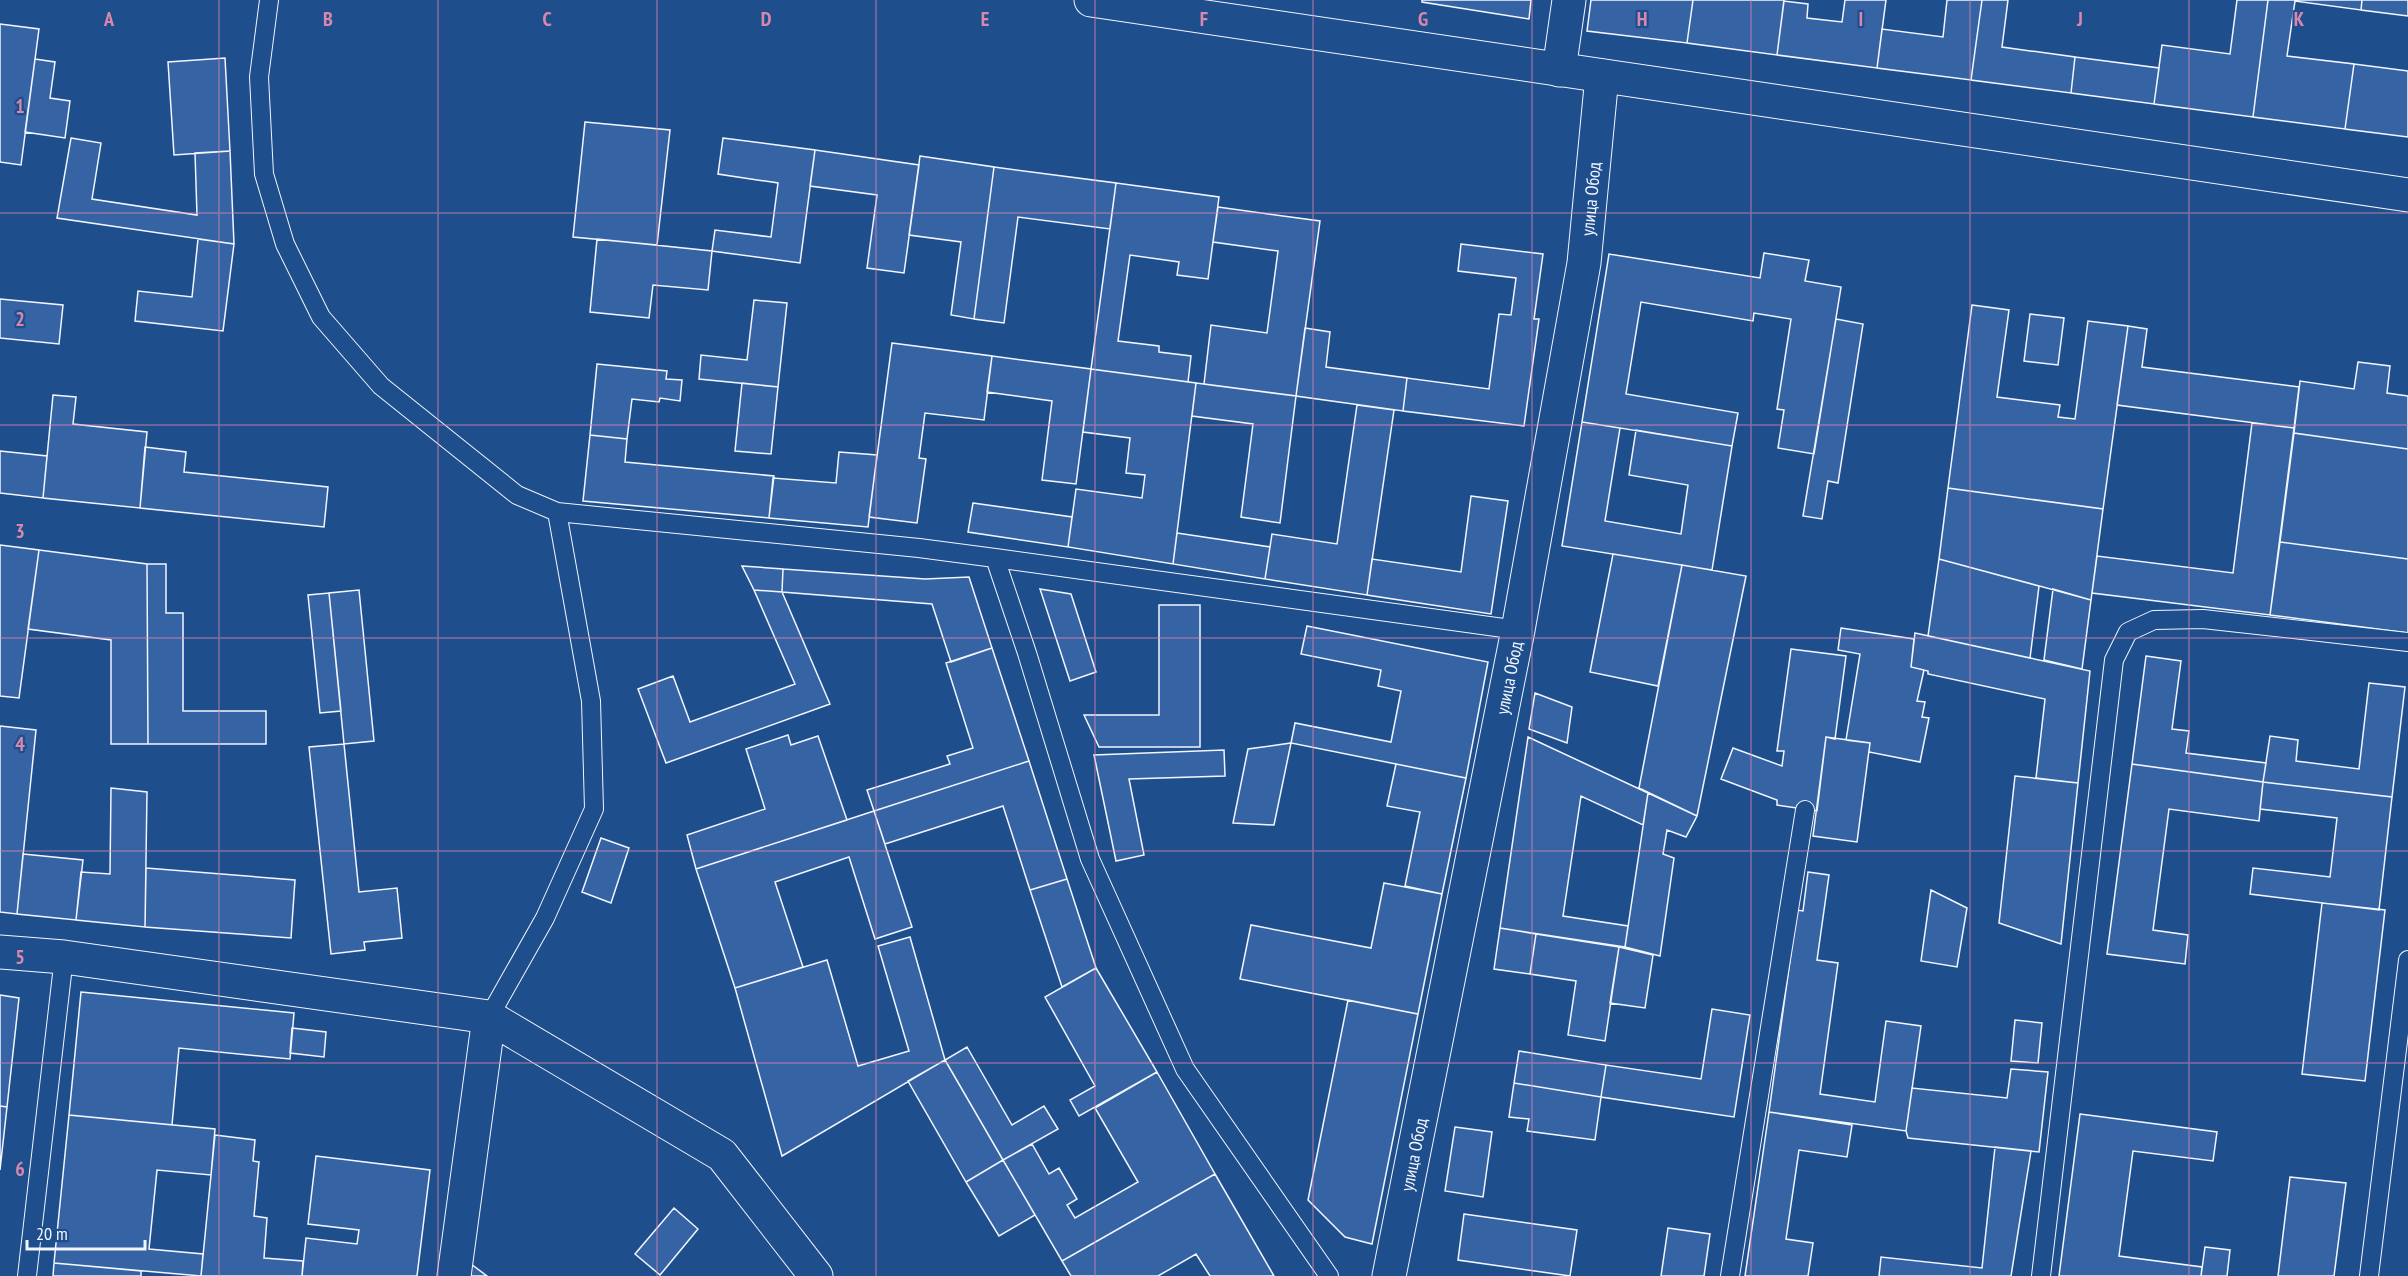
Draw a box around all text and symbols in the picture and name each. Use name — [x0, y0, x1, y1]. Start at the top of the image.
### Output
text: A — [103, 6, 115, 32]
text: B — [323, 6, 333, 32]
text: C — [542, 6, 552, 32]
text: D — [761, 6, 772, 32]
text: E — [981, 6, 989, 32]
text: F — [1200, 6, 1208, 32]
text: G — [1418, 6, 1428, 32]
text: H — [1637, 6, 1647, 32]
text: I — [1859, 6, 1863, 32]
text: J — [2076, 6, 2083, 32]
text: K — [2294, 6, 2305, 32]
text: 1 — [15, 93, 25, 119]
street label: улица Обод — [1575, 161, 1605, 237]
text: 2 — [15, 306, 25, 332]
text: 3 — [15, 518, 25, 544]
street label: улица Обод — [1490, 639, 1527, 716]
text: 4 — [15, 731, 25, 757]
text: 5 — [15, 944, 25, 970]
street label: улица Обод — [1395, 1116, 1432, 1193]
text: 6 — [15, 1156, 25, 1182]
scale bar — [27, 1213, 146, 1251]
text: 20 m — [36, 1222, 68, 1245]

